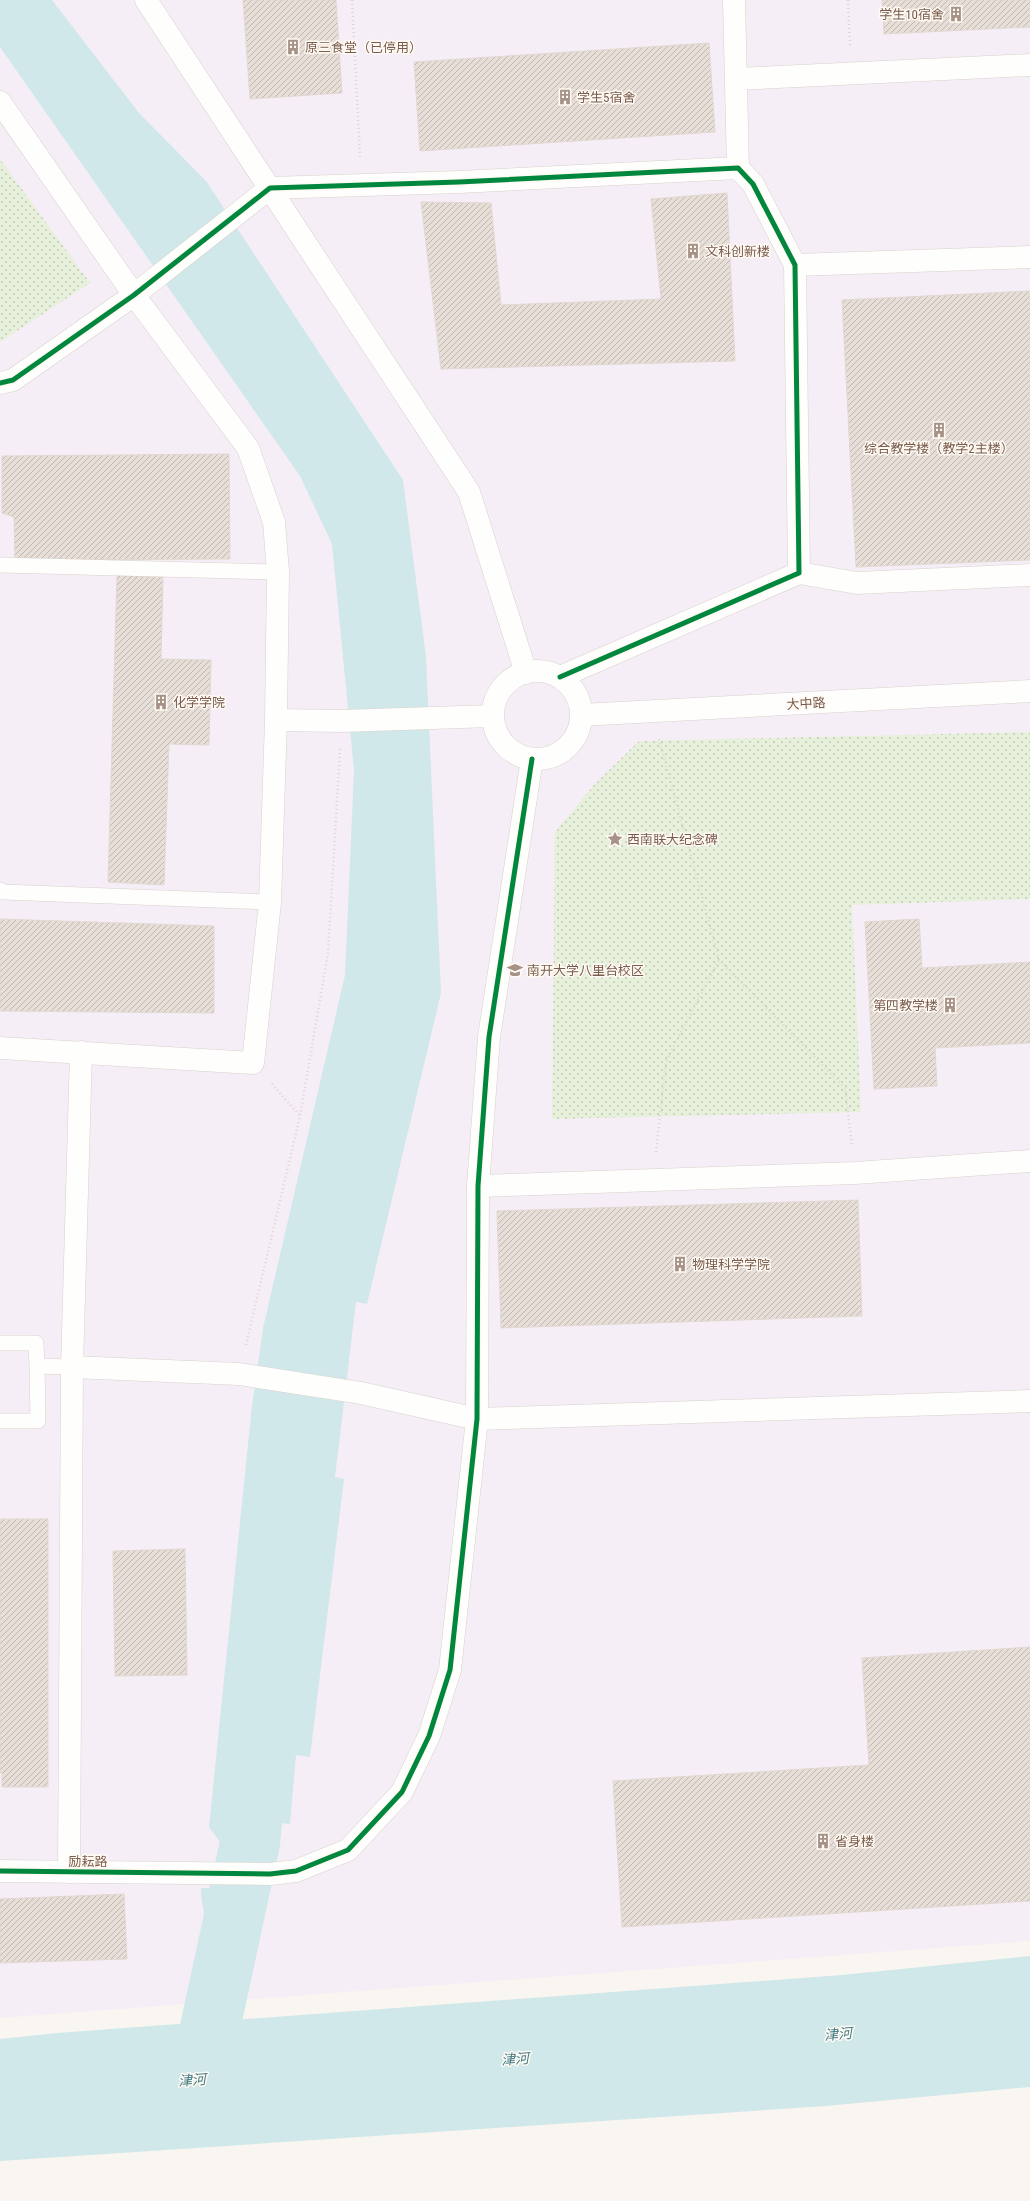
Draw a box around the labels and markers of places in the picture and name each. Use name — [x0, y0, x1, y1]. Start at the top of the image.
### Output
building icon: 学生10宿舍 — [947, 5, 965, 23]
place label: 学生10宿舍 — [879, 7, 944, 22]
building icon: 原三食堂（已停用） — [284, 38, 302, 56]
place label: 原三食堂（已停用） — [305, 40, 422, 55]
building icon: 学生5宿舍 — [556, 88, 574, 106]
place label: 学生5宿舍 — [577, 90, 635, 105]
building icon: 文科创新楼 — [684, 242, 702, 260]
place label: 文科创新楼 — [705, 244, 770, 259]
building icon: 综合教学楼（教学2主楼） — [930, 421, 948, 439]
place label: 综合教学楼（教学2主楼） — [864, 441, 1014, 456]
building icon: 化学学院 — [152, 693, 170, 711]
place label: 化学学院 — [173, 695, 225, 710]
place icon: 西南联大纪念碑 — [606, 830, 624, 848]
place label: 西南联大纪念碑 — [627, 832, 718, 847]
school or university icon: 南开大学八里台校区 — [506, 961, 524, 979]
place label: 南开大学八里台校区 — [527, 963, 644, 978]
building icon: 第四教学楼 — [941, 996, 959, 1014]
place label: 第四教学楼 — [873, 998, 938, 1013]
building icon: 物理科学学院 — [671, 1255, 689, 1273]
place label: 物理科学学院 — [692, 1257, 770, 1272]
building icon: 省身楼 — [814, 1832, 832, 1850]
place label: 省身楼 — [835, 1834, 874, 1849]

